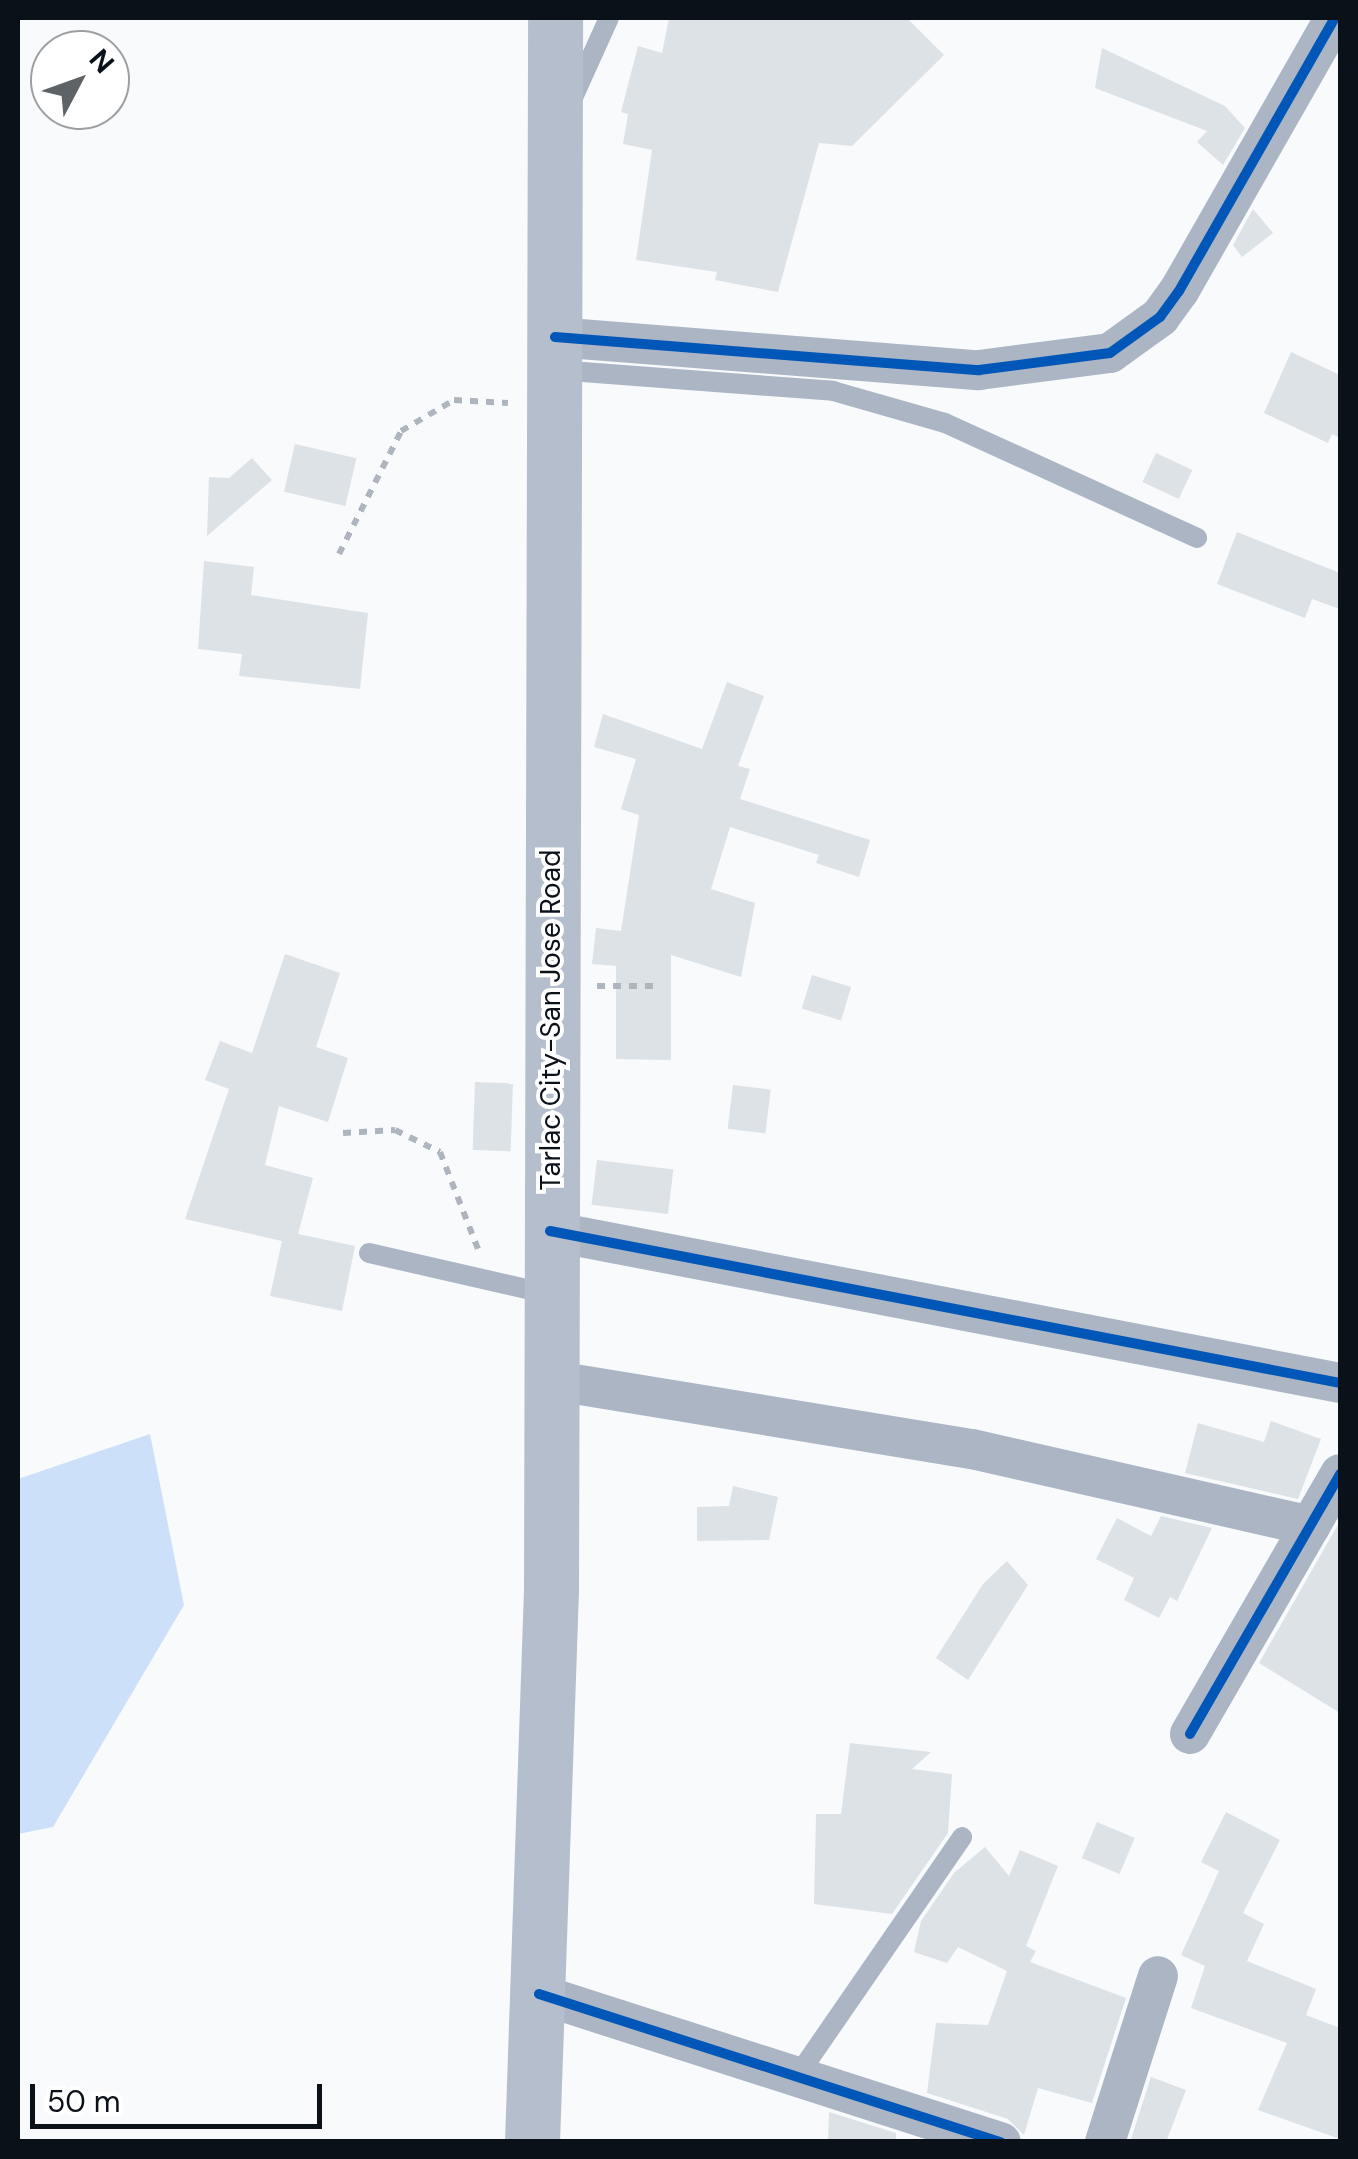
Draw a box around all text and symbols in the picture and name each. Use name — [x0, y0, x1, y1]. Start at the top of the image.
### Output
north arrow — [30, 30, 130, 130]
text: N — [81, 41, 122, 81]
street label: Tarlac City-San Jose Road — [534, 850, 568, 1190]
scale bar — [35, 2064, 328, 2126]
text: 50 m — [47, 2082, 121, 2121]

